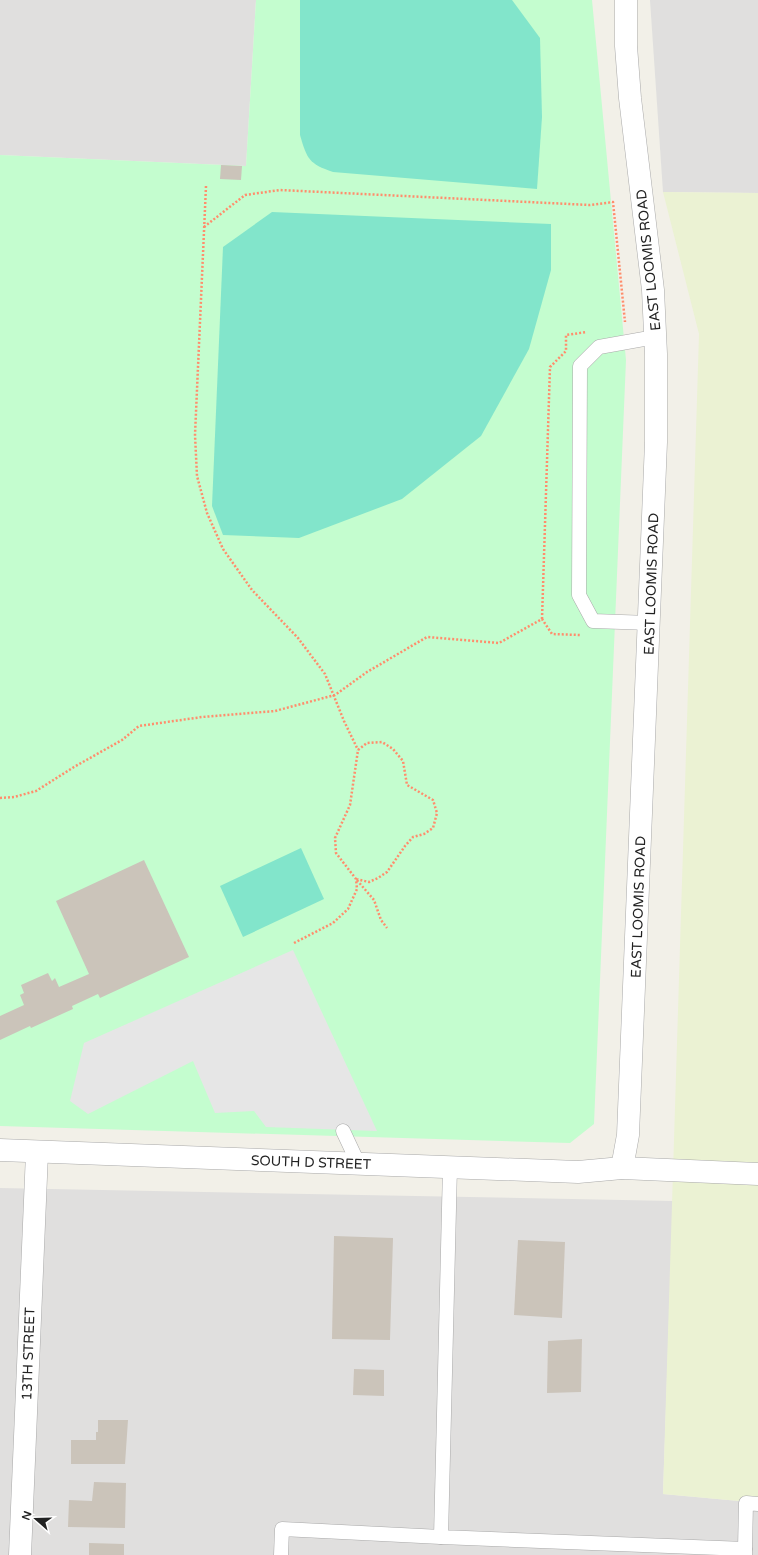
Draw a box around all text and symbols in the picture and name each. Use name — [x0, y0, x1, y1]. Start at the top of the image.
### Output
street label: EAST LOOMIS ROAD — [633, 188, 664, 332]
street label: EAST LOOMIS ROAD — [641, 513, 662, 655]
street label: EAST LOOMIS ROAD — [628, 836, 649, 978]
street label: SOUTH D STREET — [250, 1152, 372, 1173]
street label: 13TH STREET — [18, 1307, 39, 1401]
north arrow — [16, 1499, 56, 1539]
text: N — [19, 1509, 35, 1522]

